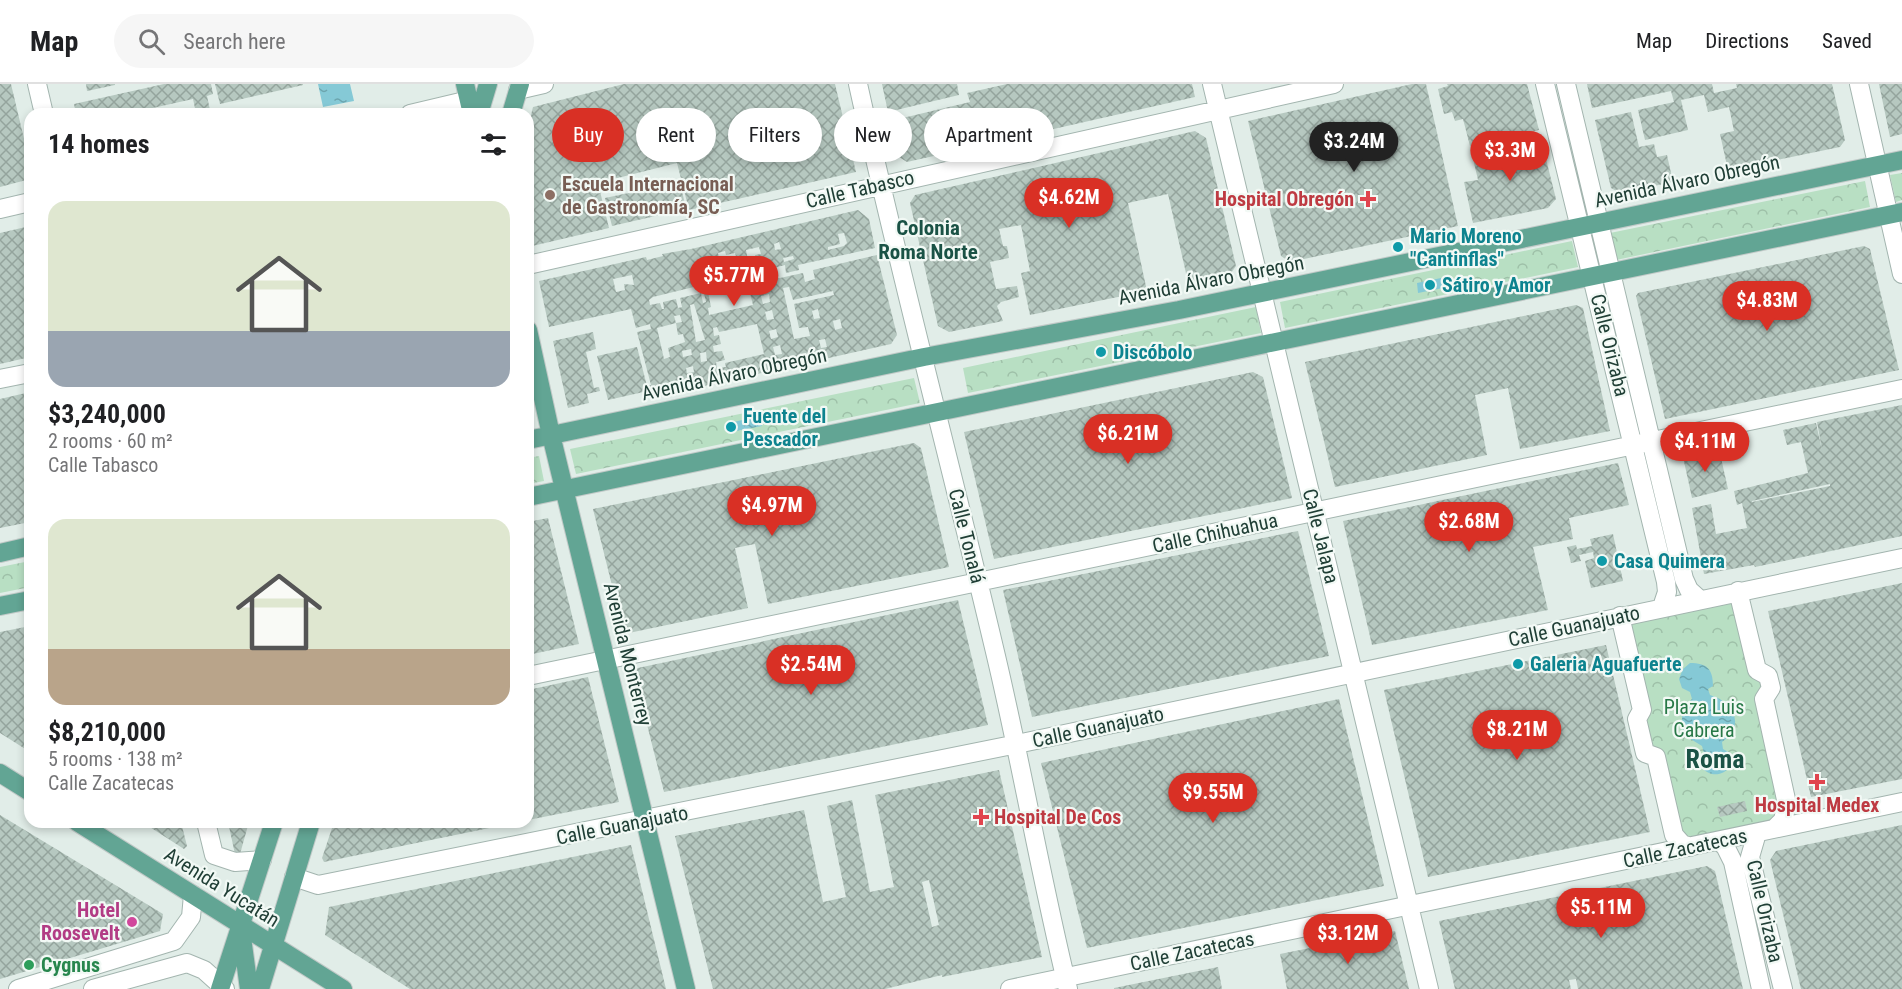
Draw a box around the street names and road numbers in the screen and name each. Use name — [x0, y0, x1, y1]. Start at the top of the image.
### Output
street label: Avenida Álvaro Obregón — [1592, 150, 1782, 212]
street label: Calle Tabasco — [804, 165, 916, 213]
street label: Avenida Álvaro Obregón — [1116, 250, 1306, 310]
street label: Calle Orizaba — [1586, 291, 1634, 399]
street label: Avenida Álvaro Obregón — [639, 343, 829, 405]
street label: Calle Tonalá — [944, 486, 990, 586]
street label: Calle Jalapa — [1298, 486, 1344, 586]
street label: Calle Chihuahua — [1150, 508, 1280, 558]
street label: Avenida Monterrey — [599, 580, 657, 728]
street label: Calle Guanajuato — [1506, 600, 1642, 652]
street label: Calle Guanajuato — [1030, 701, 1166, 753]
street label: Calle Guanajuato — [554, 800, 690, 850]
street label: Calle Zacatecas — [1621, 823, 1749, 873]
street label: Avenida Yucatán — [160, 842, 284, 932]
street label: Calle Orizaba — [1742, 857, 1788, 965]
street label: Calle Zacatecas — [1128, 926, 1256, 976]

